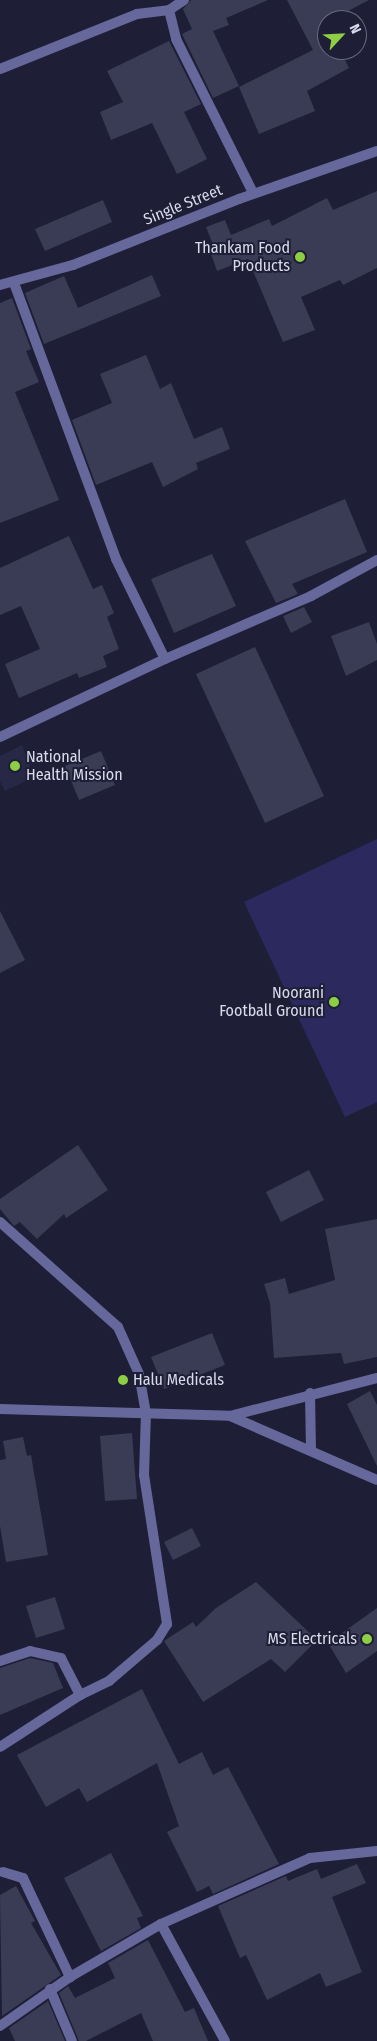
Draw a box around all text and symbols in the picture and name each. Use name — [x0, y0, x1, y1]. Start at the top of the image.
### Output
north arrow — [317, 10, 367, 60]
text: N — [346, 21, 365, 36]
street label: Single Street — [141, 181, 225, 229]
place label: Thankam Food Products — [195, 238, 290, 276]
marker: Thankam Food Products — [294, 251, 306, 263]
place label: National Health Mission — [26, 747, 123, 785]
marker: National Health Mission — [8, 759, 22, 773]
place label: Noorani Football Ground — [219, 983, 324, 1021]
marker: Noorani Football Ground — [328, 996, 340, 1008]
place label: Halu Medicals — [133, 1370, 224, 1390]
marker: Halu Medicals — [117, 1374, 129, 1386]
place label: MS Electricals — [268, 1629, 357, 1649]
marker: MS Electricals — [361, 1633, 373, 1645]

